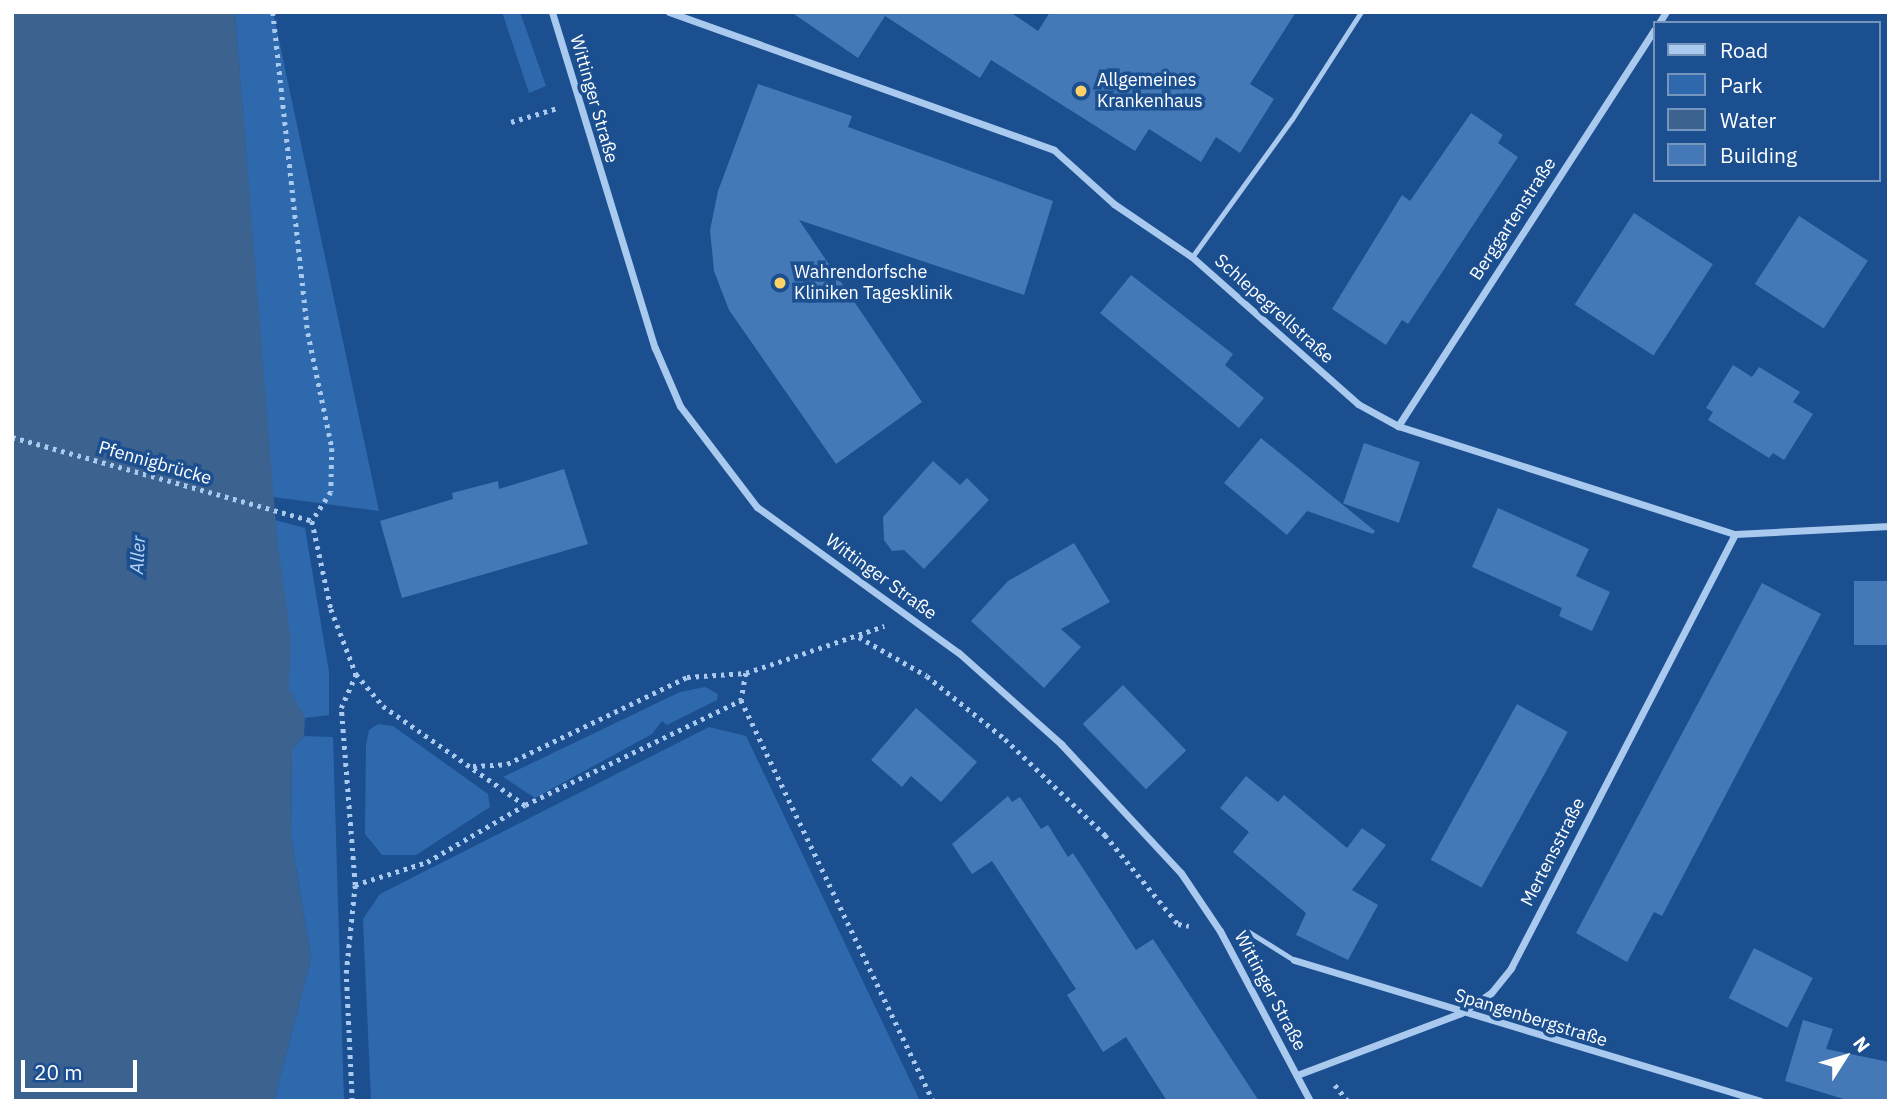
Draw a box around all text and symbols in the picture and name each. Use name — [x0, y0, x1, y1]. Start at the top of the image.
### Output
legend — [1652, 21, 1880, 182]
street label: Wittinger Straße — [565, 32, 623, 166]
text: Road — [1720, 36, 1768, 64]
place label: Allgemeines Krankenhaus — [1097, 70, 1203, 112]
text: Park — [1720, 71, 1763, 99]
marker: Allgemeines Krankenhaus — [1071, 81, 1091, 101]
text: Water — [1720, 106, 1776, 134]
text: Building — [1720, 141, 1797, 169]
street label: Berggartenstraße — [1465, 154, 1561, 284]
street label: Schlepegrellstraße — [1210, 250, 1338, 368]
place label: Wahrendorfsche Kliniken Tagesklinik — [794, 262, 953, 304]
marker: Wahrendorfsche Kliniken Tagesklinik — [772, 275, 788, 291]
street label: Pfennigbrücke — [96, 437, 214, 489]
street label: Wittinger Straße — [821, 529, 941, 625]
water label: Aller — [126, 535, 150, 575]
street label: Mertensstraße — [1516, 794, 1590, 910]
street label: Wittinger Straße — [1229, 928, 1311, 1054]
street label: Spangenbergstraße — [1452, 984, 1610, 1052]
north arrow — [1810, 1022, 1880, 1092]
text: N — [1848, 1032, 1875, 1057]
scale bar — [24, 1046, 140, 1090]
text: 20 m — [34, 1058, 83, 1086]

